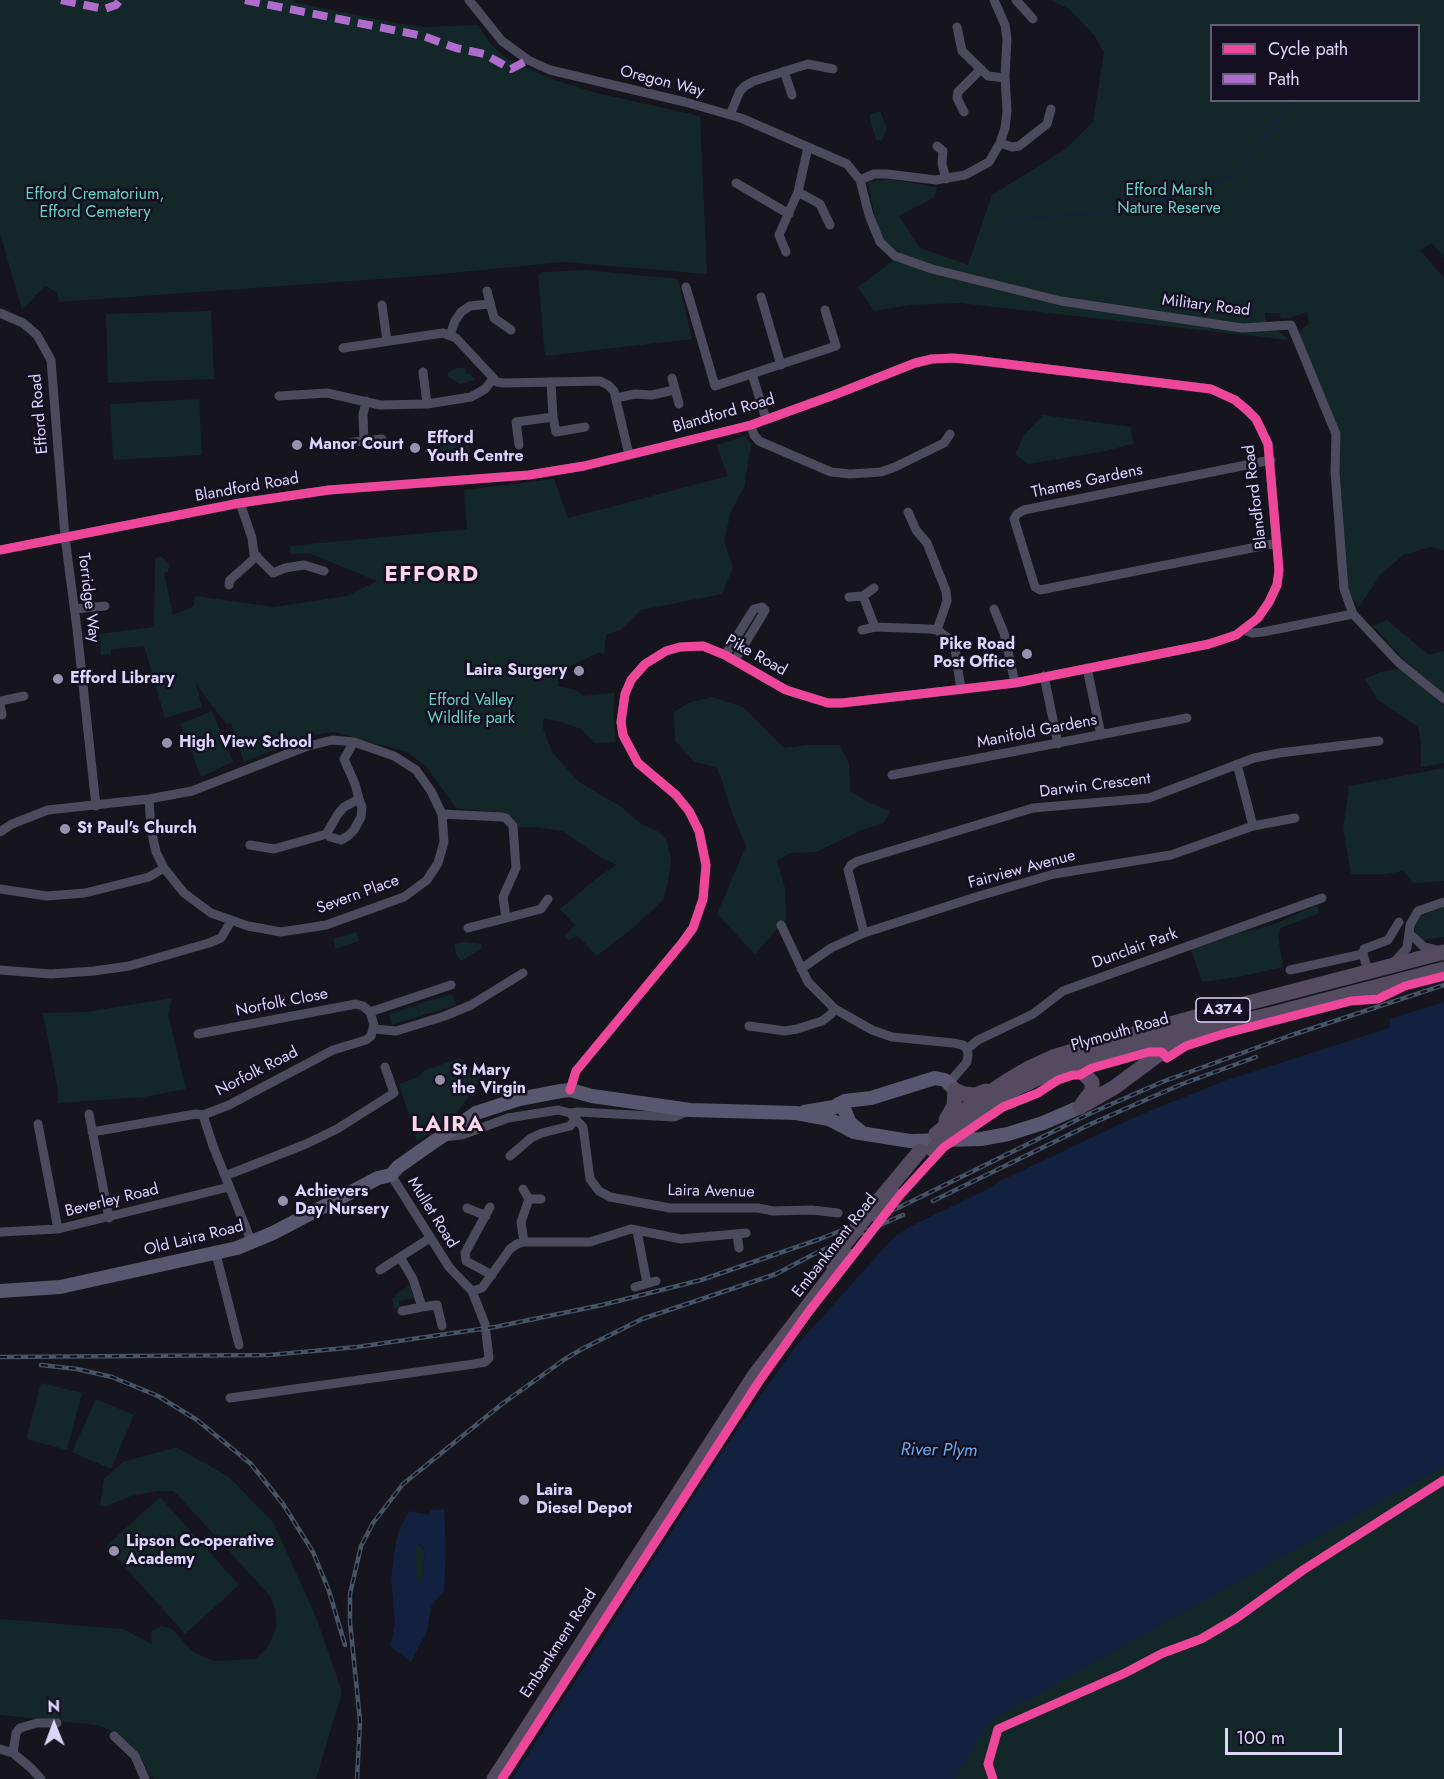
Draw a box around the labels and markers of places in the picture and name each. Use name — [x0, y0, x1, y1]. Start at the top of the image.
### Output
place label: Efford Youth Centre — [427, 429, 524, 467]
place label: Manor Court — [309, 435, 403, 455]
marker: Manor Court — [290, 438, 304, 452]
marker: Efford Youth Centre — [408, 441, 422, 455]
place label: Pike Road Post Office — [933, 635, 1015, 673]
marker: Pike Road Post Office — [1020, 647, 1034, 661]
place label: Laira Surgery — [466, 661, 567, 681]
marker: Laira Surgery — [572, 664, 586, 678]
place label: Efford Library — [70, 669, 175, 689]
marker: Efford Library — [51, 672, 65, 686]
place label: High View School — [179, 733, 312, 753]
marker: High View School — [160, 736, 174, 750]
place label: St Paul's Church — [77, 819, 197, 839]
marker: St Paul's Church — [58, 822, 72, 836]
place label: St Mary the Virgin — [452, 1061, 526, 1099]
marker: St Mary the Virgin — [433, 1073, 447, 1087]
place label: Achievers Day Nursery — [295, 1182, 389, 1220]
marker: Achievers Day Nursery — [276, 1194, 290, 1208]
place label: Laira Diesel Depot — [536, 1481, 632, 1519]
marker: Laira Diesel Depot — [517, 1493, 531, 1507]
place label: Lipson Co-operative Academy — [126, 1532, 274, 1570]
marker: Lipson Co-operative Academy — [107, 1544, 121, 1558]

